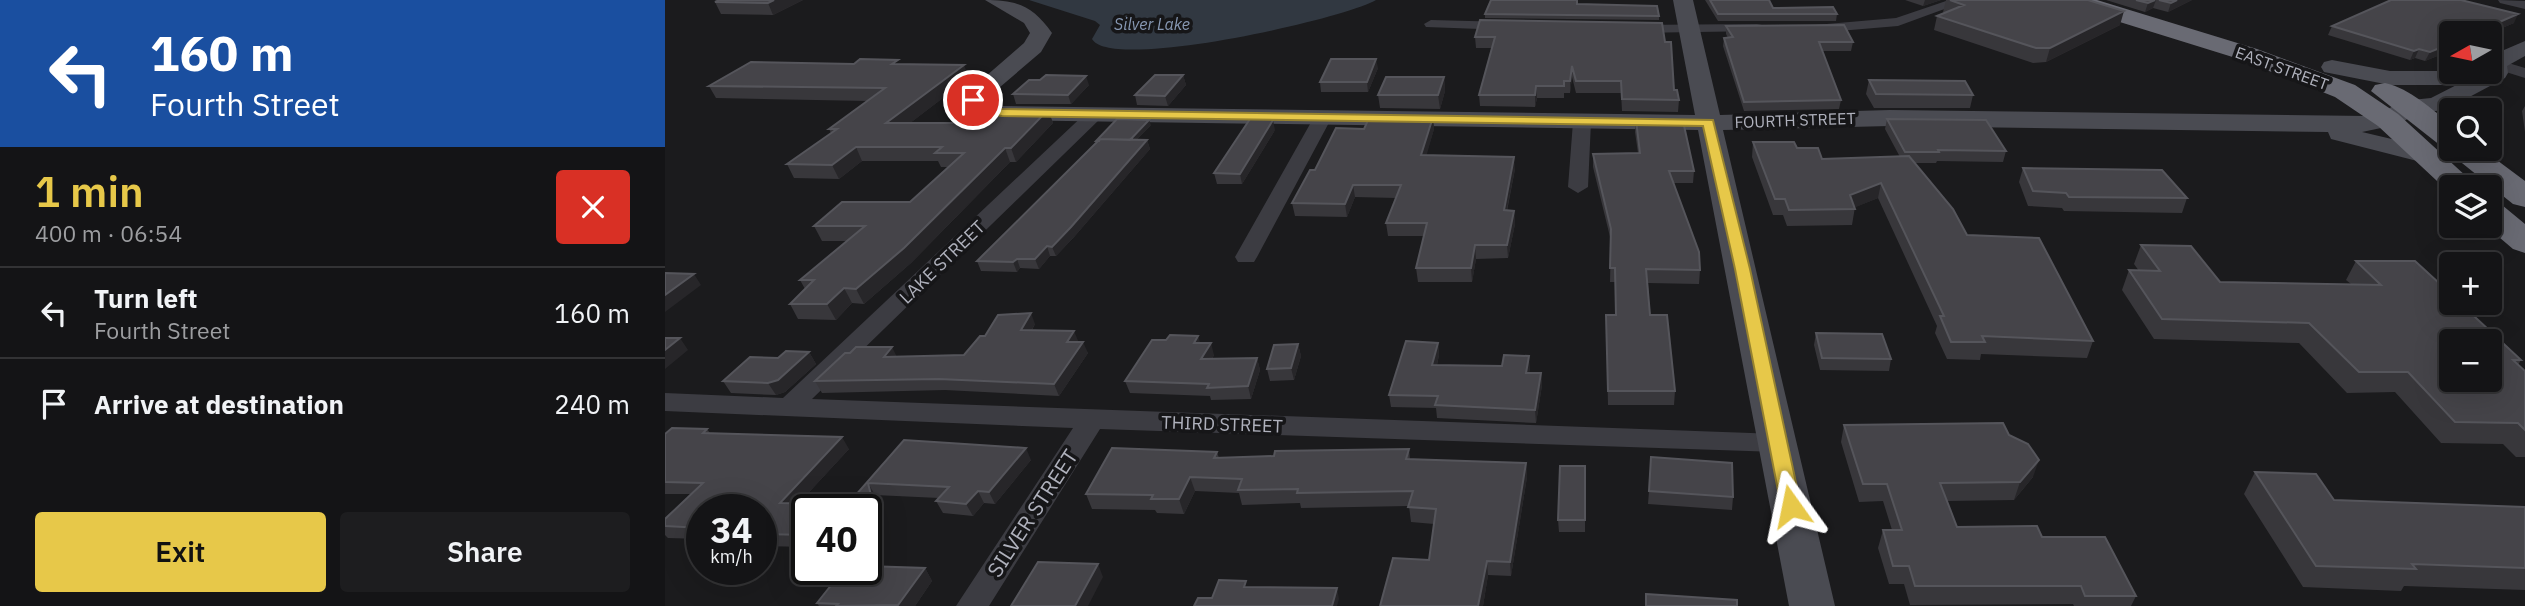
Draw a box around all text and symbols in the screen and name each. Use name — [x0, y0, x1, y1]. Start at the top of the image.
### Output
water label: Silver Lake — [1114, 14, 1190, 34]
text: 160 m — [150, 21, 294, 84]
north arrow — [2439, 21, 2503, 84]
map controls — [2439, 21, 2502, 392]
icon: left — [35, 28, 126, 119]
street label: EAST STREET — [2233, 42, 2331, 94]
pin — [943, 70, 1003, 130]
icon: arrive — [954, 81, 992, 119]
text: Fourth Street — [150, 83, 340, 125]
button: search — [2439, 98, 2502, 161]
street label: FOURTH STREET — [1734, 108, 1856, 132]
text: 1 min — [35, 164, 144, 219]
button: close — [556, 170, 630, 244]
button: layers — [2439, 175, 2502, 238]
street label: LAKE STREET — [894, 215, 990, 309]
text: 400 m · 06:54 — [35, 218, 182, 248]
button: + — [2439, 252, 2502, 315]
text: Turn left — [94, 281, 197, 315]
icon: left — [35, 294, 73, 332]
text: 160 m — [554, 296, 630, 330]
text: Fourth Street — [94, 315, 230, 345]
button: − — [2439, 329, 2502, 392]
icon: arrive — [35, 385, 73, 423]
text: Arrive at destination — [94, 387, 344, 421]
text: 240 m — [554, 387, 630, 421]
street label: THIRD STREET — [1161, 410, 1283, 438]
street label: SILVER STREET — [980, 444, 1084, 582]
position arrow — [1754, 469, 1828, 543]
speed limit sign: 40 — [791, 494, 882, 585]
text: 34 — [710, 507, 753, 553]
button: Exit — [35, 512, 326, 592]
button: Share — [340, 512, 630, 592]
text: km/h — [710, 545, 753, 568]

